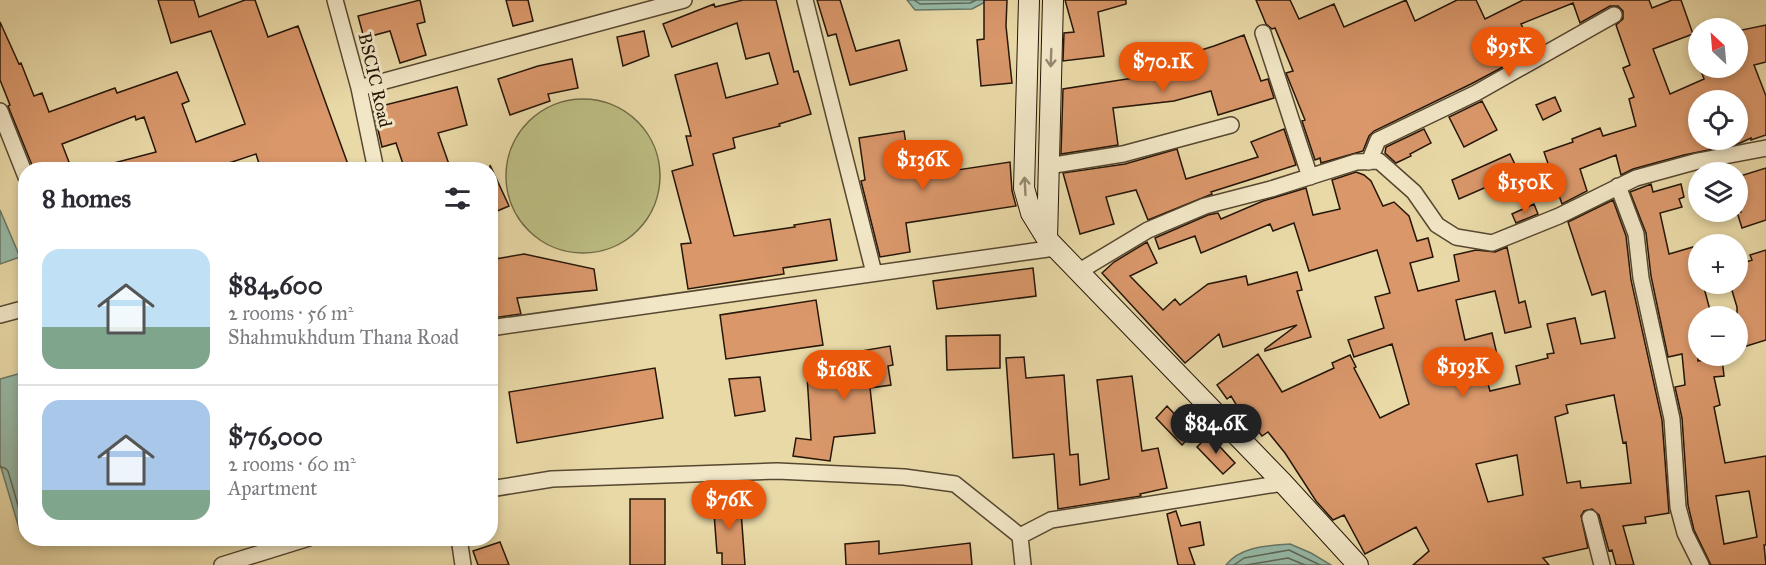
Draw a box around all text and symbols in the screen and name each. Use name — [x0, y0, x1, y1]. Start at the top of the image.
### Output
north arrow — [1688, 18, 1748, 78]
map controls — [1688, 18, 1748, 366]
pin: $95K — [1473, 27, 1545, 78]
street label: BSCIC Road — [353, 31, 397, 129]
text: $95K — [1486, 34, 1532, 58]
pin: $70.1K — [1114, 42, 1212, 93]
one-way arrow — [1046, 48, 1057, 68]
text: $70.1K — [1133, 49, 1193, 73]
button: locate — [1688, 90, 1748, 150]
pin: $136K — [881, 140, 965, 191]
text: $136K — [897, 147, 949, 171]
button: layers — [1688, 162, 1748, 222]
pin: $150K — [1483, 163, 1567, 214]
text: $150K — [1498, 170, 1552, 194]
one-way arrow — [1019, 177, 1030, 197]
text: 8 homes — [42, 182, 131, 214]
icon: filters — [441, 182, 474, 215]
button: + — [1688, 234, 1748, 294]
text: $84,600 — [228, 269, 323, 301]
icon: home — [90, 273, 162, 345]
text: 2 rooms · 56 m² — [228, 301, 354, 325]
button: − — [1688, 306, 1748, 366]
text: Shahmukhdum Thana Road — [228, 325, 459, 349]
pin: $193K — [1421, 347, 1505, 398]
pin: $168K — [802, 350, 886, 401]
text: $193K — [1437, 354, 1489, 378]
text: $168K — [817, 357, 871, 381]
pin: $84.6K — [1167, 404, 1265, 455]
text: $84.6K — [1185, 411, 1247, 435]
text: $76,000 — [228, 420, 323, 452]
icon: home — [90, 424, 162, 496]
text: 2 rooms · 60 m² — [228, 452, 356, 476]
text: Apartment — [228, 476, 317, 500]
pin: $76K — [693, 480, 765, 531]
text: $76K — [705, 487, 753, 511]

